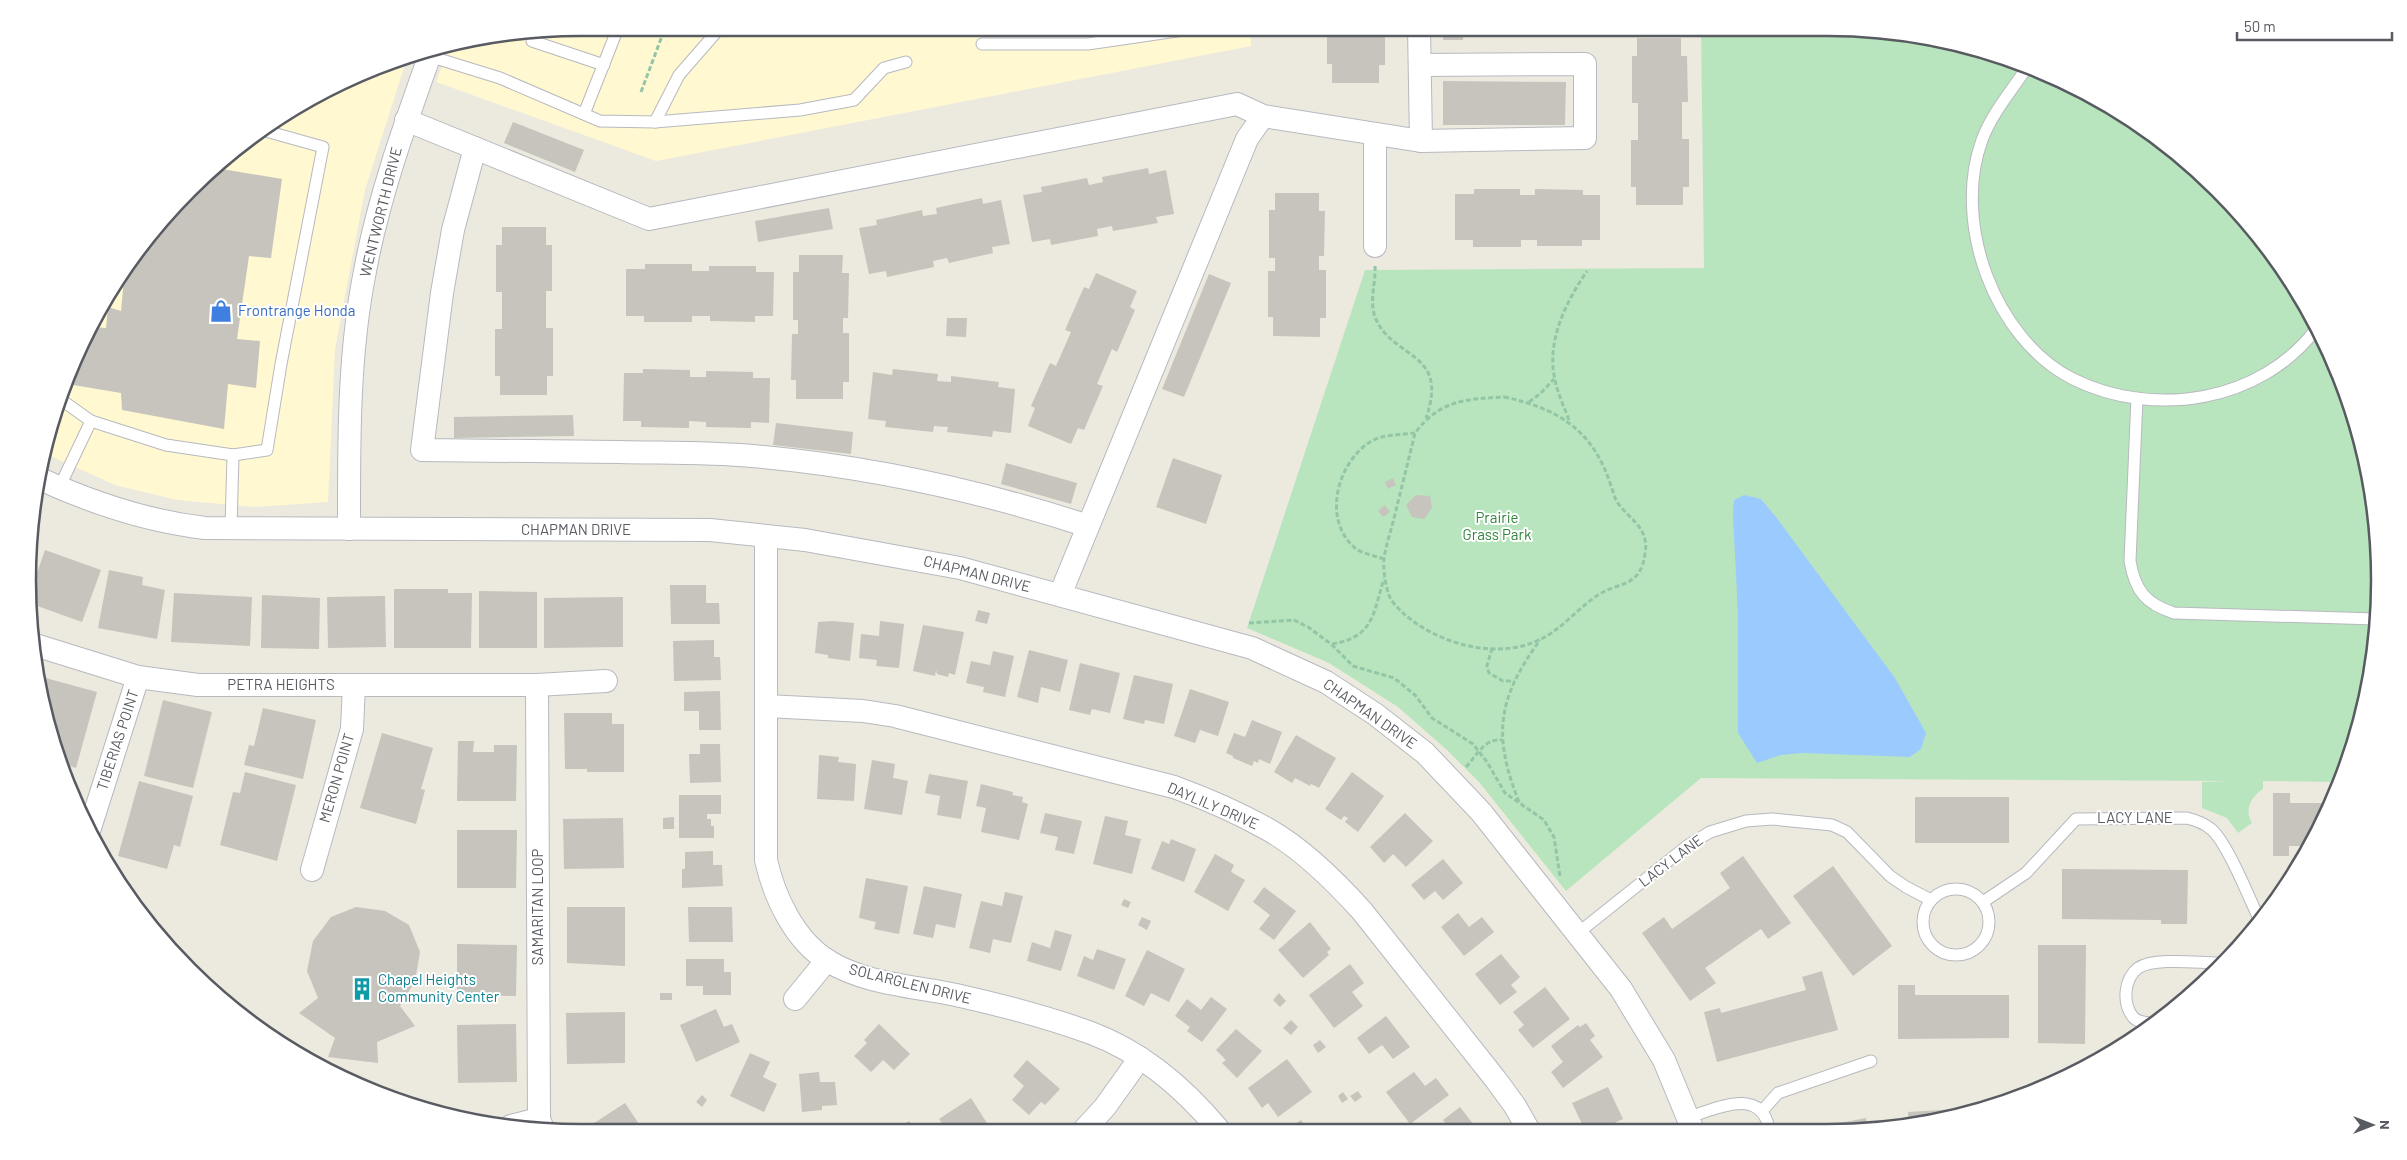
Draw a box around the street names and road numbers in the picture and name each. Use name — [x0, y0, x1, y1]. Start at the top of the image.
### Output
street label: WENTWORTH DRIVE — [355, 145, 405, 279]
street label: CHAPMAN DRIVE — [521, 520, 631, 538]
street label: CHAPMAN DRIVE — [922, 551, 1033, 595]
street label: CHAPMAN DRIVE — [1320, 674, 1421, 752]
street label: PETRA HEIGHTS — [227, 675, 335, 693]
street label: TIBERIAS POINT — [92, 687, 142, 792]
street label: MERON POINT — [315, 731, 357, 825]
street label: DAYLILY DRIVE — [1165, 778, 1262, 832]
street label: LACY LANE — [2097, 808, 2173, 826]
street label: LACY LANE — [1635, 830, 1706, 890]
street label: SAMARITAN LOOP — [528, 849, 546, 965]
street label: SOLARGLEN DRIVE — [847, 959, 973, 1007]

